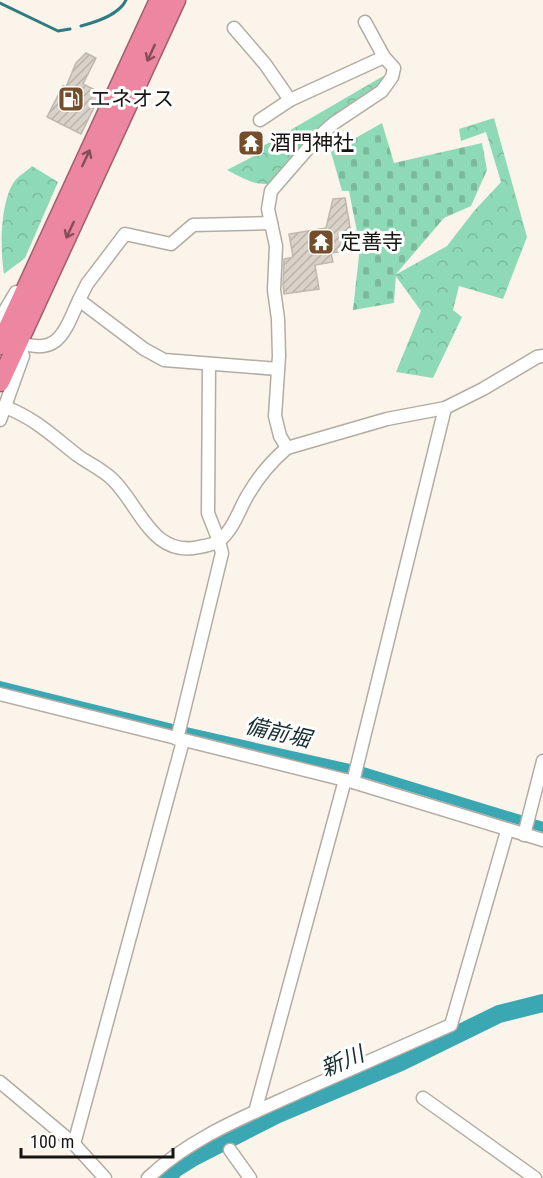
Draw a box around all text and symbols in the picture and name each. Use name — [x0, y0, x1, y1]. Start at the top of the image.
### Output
one-way arrow — [145, 44, 156, 62]
fuel station icon: エネオス — [56, 84, 86, 114]
place label: エネオス — [90, 87, 174, 111]
temple icon: 酒門神社 — [236, 128, 266, 158]
place label: 酒門神社 — [270, 131, 354, 155]
one-way arrow — [80, 150, 92, 168]
one-way arrow — [63, 221, 75, 239]
temple icon: 定善寺 — [306, 227, 336, 257]
place label: 定善寺 — [340, 230, 403, 254]
water label: 備前堀 — [243, 713, 316, 753]
water label: 新川 — [317, 1041, 369, 1082]
scale bar — [21, 1121, 172, 1159]
text: 100 m — [30, 1131, 74, 1152]

